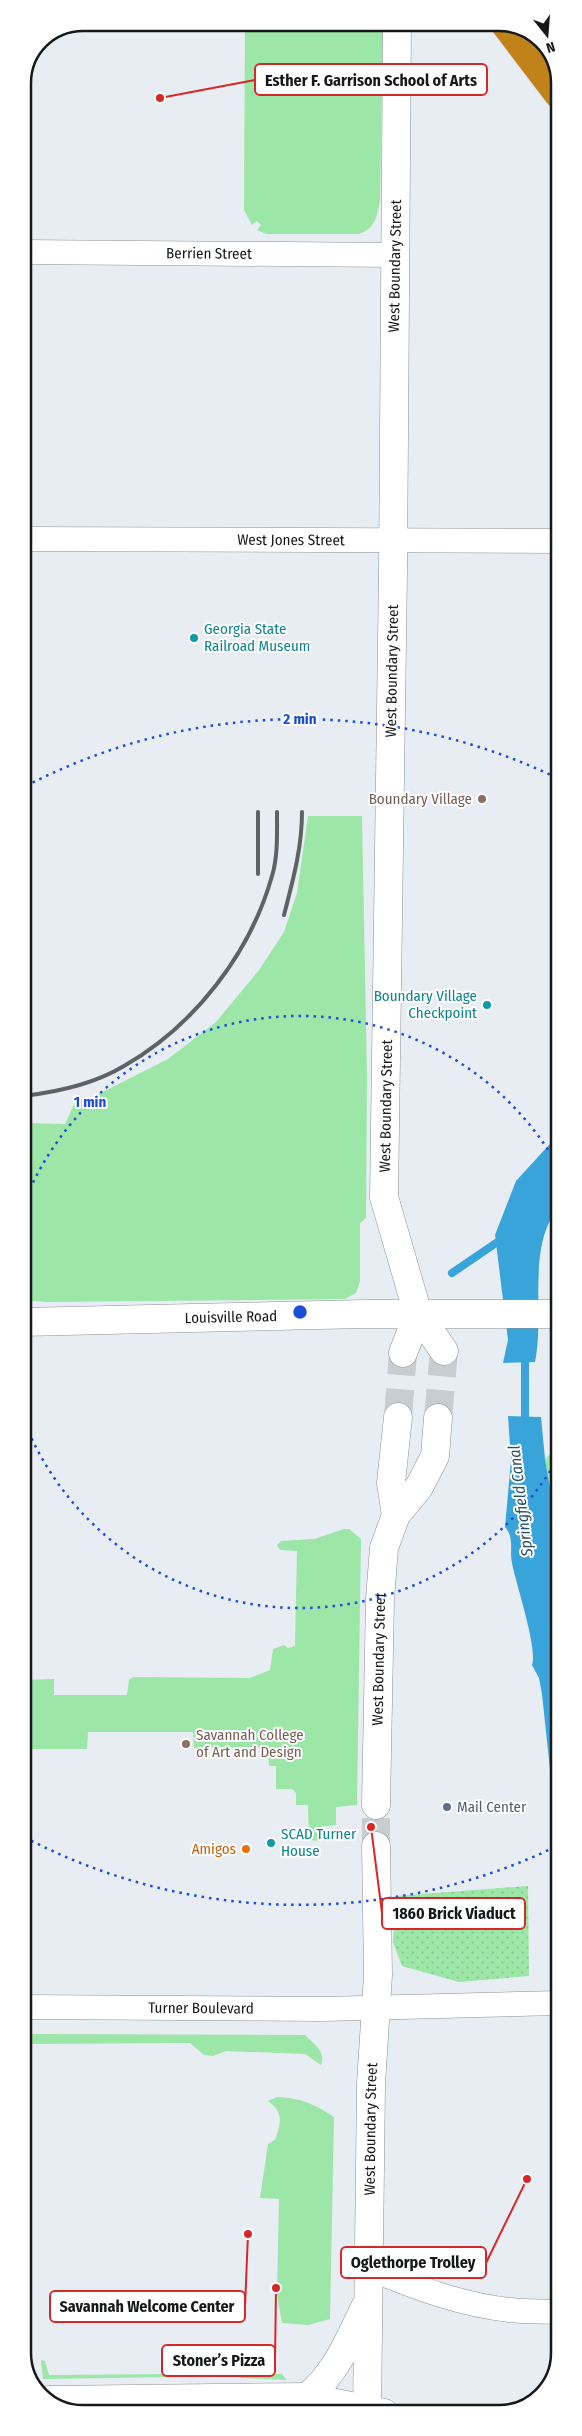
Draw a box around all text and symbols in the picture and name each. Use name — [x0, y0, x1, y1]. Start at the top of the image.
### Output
north arrow — [522, 10, 572, 60]
text: N — [544, 38, 557, 56]
callout: Esther F. Garrison School of Arts — [255, 64, 487, 95]
text: Esther F. Garrison School of Arts — [265, 71, 477, 90]
street label: West Boundary Street — [385, 199, 405, 333]
street label: Berrien Street — [166, 244, 252, 263]
street label: West Jones Street — [237, 531, 345, 549]
street label: West Boundary Street — [382, 604, 402, 738]
place label: Georgia State Railroad Museum — [204, 620, 310, 655]
marker: Georgia State Railroad Museum — [188, 632, 200, 644]
text: 2 min — [282, 710, 317, 728]
place label: Boundary Village — [369, 790, 472, 808]
marker: Boundary Village — [476, 793, 488, 805]
place label: Boundary Village Checkpoint — [374, 987, 477, 1022]
marker: Boundary Village Checkpoint — [481, 999, 493, 1011]
street label: West Boundary Street — [376, 1039, 396, 1173]
text: 1 min — [74, 1093, 106, 1111]
centre of rings — [291, 1303, 309, 1321]
street label: Louisville Road — [185, 1307, 277, 1327]
water label: Springfield Canal — [504, 1444, 537, 1559]
street label: West Boundary Street — [369, 1592, 389, 1726]
place label: Savannah College of Art and Design — [196, 1726, 304, 1761]
marker: Savannah College of Art and Design — [180, 1738, 192, 1750]
place label: Mail Center — [457, 1798, 527, 1816]
marker: Mail Center — [441, 1801, 453, 1813]
place label: SCAD Turner House — [281, 1825, 357, 1860]
marker: SCAD Turner House — [265, 1837, 277, 1849]
place label: Amigos — [192, 1840, 236, 1858]
marker: Amigos — [240, 1843, 252, 1855]
callout: 1860 Brick Viaduct — [382, 1898, 525, 1929]
text: 1860 Brick Viaduct — [392, 1904, 516, 1923]
street label: Turner Boulevard — [148, 1999, 254, 2018]
street label: West Boundary Street — [361, 2062, 381, 2196]
callout: Oglethorpe Trolley — [341, 2247, 486, 2278]
text: Oglethorpe Trolley — [351, 2253, 476, 2272]
callout: Savannah Welcome Center — [50, 2291, 245, 2322]
text: Savannah Welcome Center — [60, 2297, 235, 2316]
callout: Stoner’s Pizza — [162, 2345, 275, 2376]
text: Stoner’s Pizza — [173, 2351, 265, 2370]

